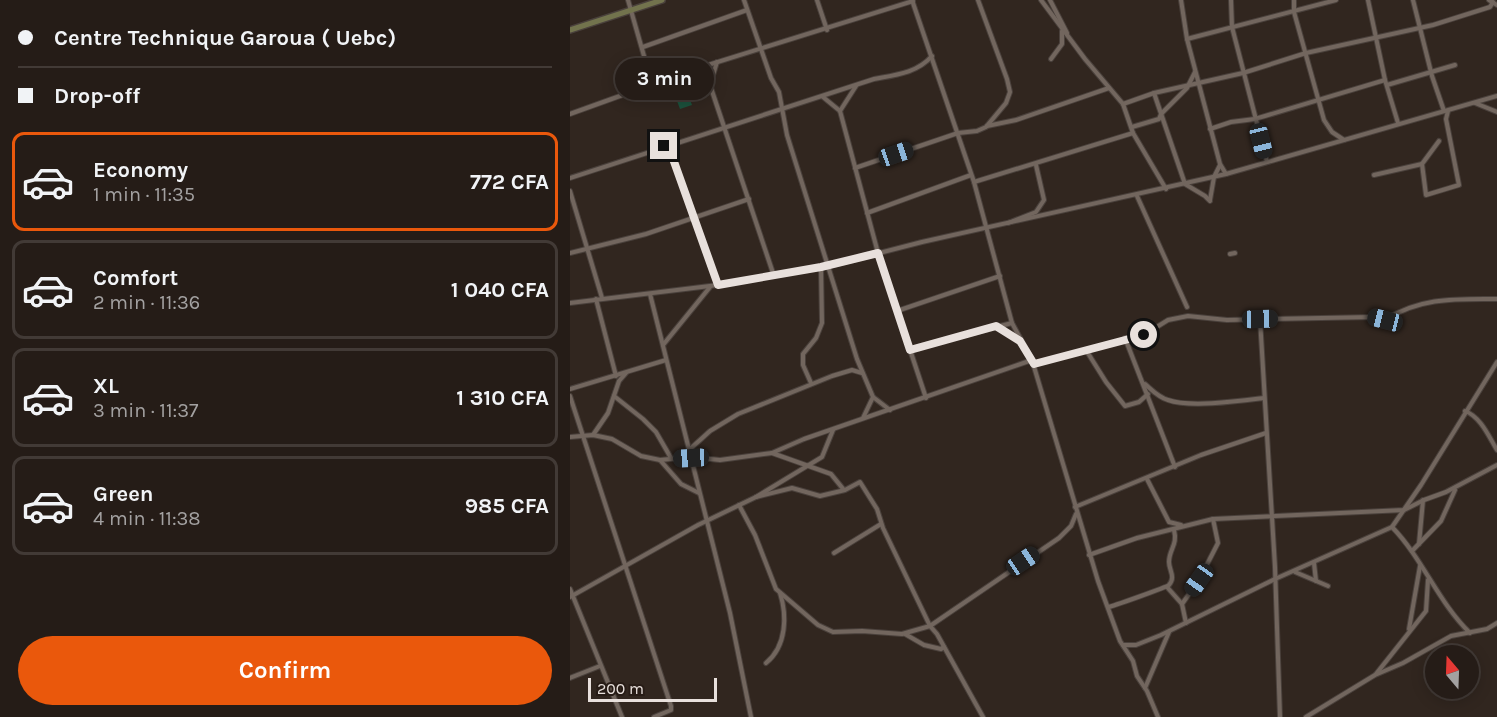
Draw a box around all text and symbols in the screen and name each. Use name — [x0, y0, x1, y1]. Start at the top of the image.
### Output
text: Centre Technique Garoua ( Uebc) — [54, 25, 396, 51]
callout: 3 min — [614, 59, 714, 101]
text: 3 min — [637, 67, 692, 90]
text: Drop-off — [54, 83, 140, 109]
car — [1248, 121, 1274, 161]
route end — [650, 132, 677, 159]
car — [876, 140, 916, 168]
icon: car — [21, 155, 75, 209]
text: Economy — [93, 157, 188, 183]
text: 772 CFA — [470, 169, 549, 195]
text: 1 min · 11:35 — [93, 183, 195, 206]
icon: car — [21, 263, 75, 317]
text: Comfort — [93, 265, 178, 291]
text: 1 040 CFA — [451, 277, 549, 303]
text: 2 min · 11:36 — [93, 291, 200, 314]
car — [1365, 307, 1405, 333]
car — [1242, 310, 1278, 328]
route start — [1130, 321, 1157, 348]
icon: car — [21, 371, 75, 425]
text: XL — [93, 373, 119, 399]
text: 1 310 CFA — [456, 385, 549, 411]
text: 3 min · 11:37 — [93, 399, 198, 422]
car — [673, 448, 709, 468]
icon: car — [21, 479, 75, 533]
text: Green — [93, 481, 154, 507]
text: 985 CFA — [465, 493, 549, 519]
text: 4 min · 11:38 — [93, 507, 201, 530]
car — [1003, 543, 1043, 579]
car — [1181, 560, 1217, 600]
button: Confirm — [18, 636, 552, 705]
north arrow — [1425, 645, 1479, 699]
map controls — [1425, 645, 1479, 699]
scale bar — [588, 675, 717, 702]
text: 200 m — [597, 679, 644, 698]

